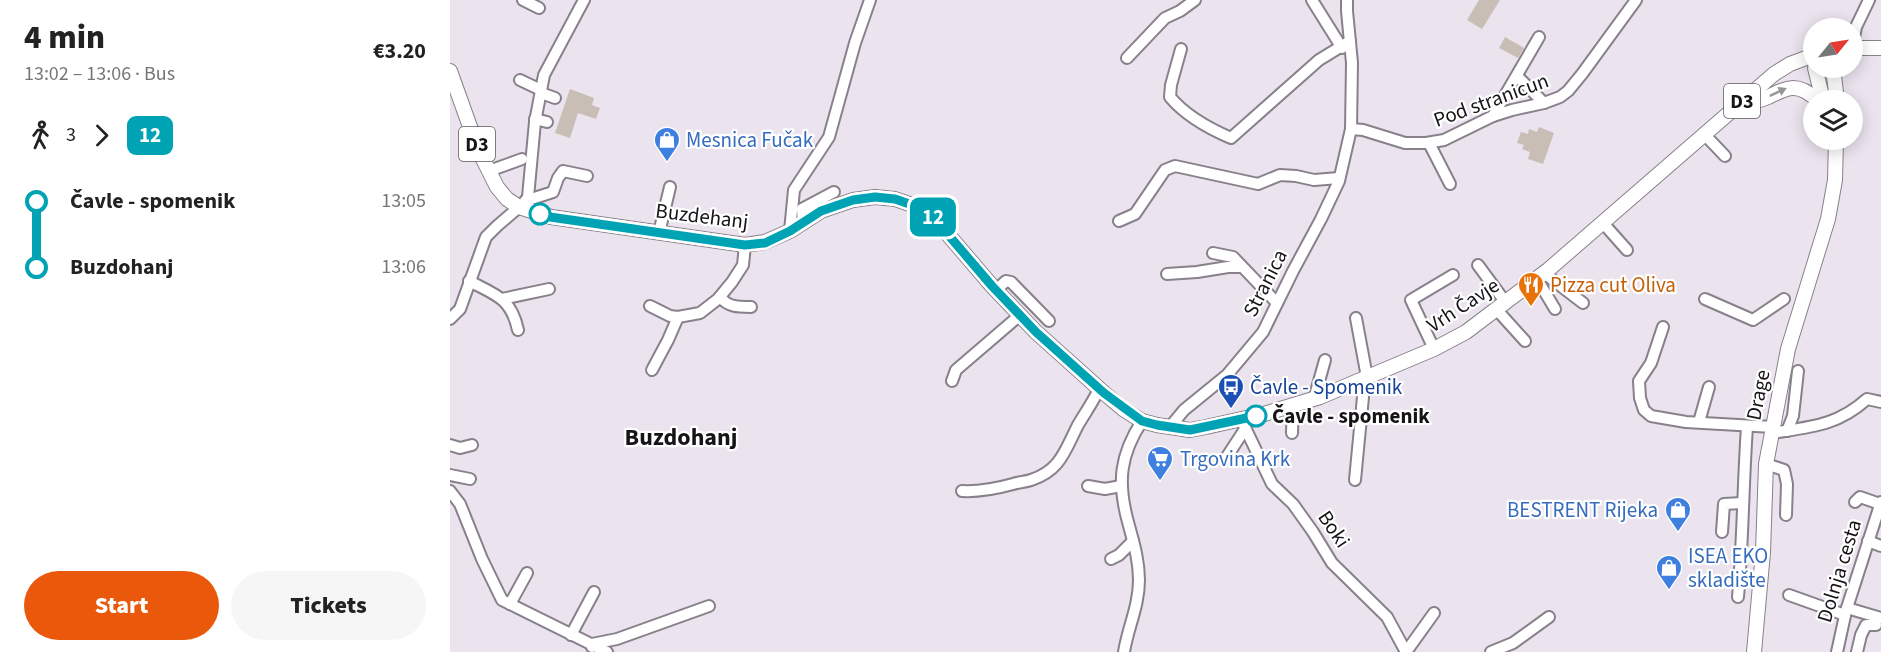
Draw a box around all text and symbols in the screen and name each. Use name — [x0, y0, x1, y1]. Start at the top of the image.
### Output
text: 4 min — [24, 14, 105, 61]
north arrow — [1803, 18, 1863, 78]
map controls — [1803, 18, 1863, 150]
text: €3.20 — [373, 35, 426, 67]
text: 13:02 – 13:06 · Bus — [24, 60, 175, 88]
street label: Pod stranicun — [1429, 65, 1553, 135]
road number: D3 — [1724, 84, 1760, 118]
one-way arrow — [1770, 87, 1788, 97]
button: layers — [1803, 90, 1863, 150]
icon: walk — [24, 119, 57, 152]
icon: forward — [85, 119, 118, 152]
text: 12 — [139, 120, 161, 150]
text: 3 — [66, 121, 76, 149]
shop icon: Mesnica Fučak — [652, 125, 682, 163]
place label: Mesnica Fučak — [686, 125, 814, 155]
road number: D3 — [459, 127, 495, 161]
text: Čavle - spomenik — [70, 185, 235, 217]
text: 13:05 — [381, 187, 426, 215]
street label: Buzdehanj — [654, 195, 750, 237]
line badge: 12 — [906, 198, 960, 236]
text: 12 — [922, 202, 944, 232]
unlabelled marker — [529, 203, 551, 225]
street label: Stranica — [1235, 244, 1295, 322]
text: Buzdohanj — [70, 251, 173, 283]
text: 13:06 — [381, 253, 426, 281]
street label: Vrh Čavje — [1421, 270, 1505, 340]
restaurant icon: Pizza cut Oliva — [1516, 270, 1546, 308]
place label: Pizza cut Oliva — [1550, 270, 1676, 300]
street label: Drage — [1738, 367, 1778, 423]
bus stop icon: Čavle - Spomenik — [1216, 372, 1246, 410]
place label: Čavle - Spomenik — [1250, 372, 1403, 402]
place label: Čavle - spomenik — [1272, 401, 1430, 431]
marker: Čavle - spomenik — [1245, 405, 1267, 427]
district label: Buzdohanj — [625, 420, 737, 455]
supermarket icon: Trgovina Krk — [1145, 444, 1175, 482]
place label: Trgovina Krk — [1180, 444, 1291, 474]
place label: BESTRENT Rijeka — [1507, 495, 1658, 525]
shop icon: BESTRENT Rijeka — [1663, 495, 1693, 533]
street label: Boki — [1311, 504, 1357, 554]
street label: Dolnja cesta — [1809, 516, 1869, 626]
place label: ISEA EKO skladište — [1688, 541, 1768, 595]
shop icon: ISEA EKO skladište — [1654, 553, 1684, 591]
button: Start — [24, 571, 219, 640]
button: Tickets — [231, 571, 426, 640]

